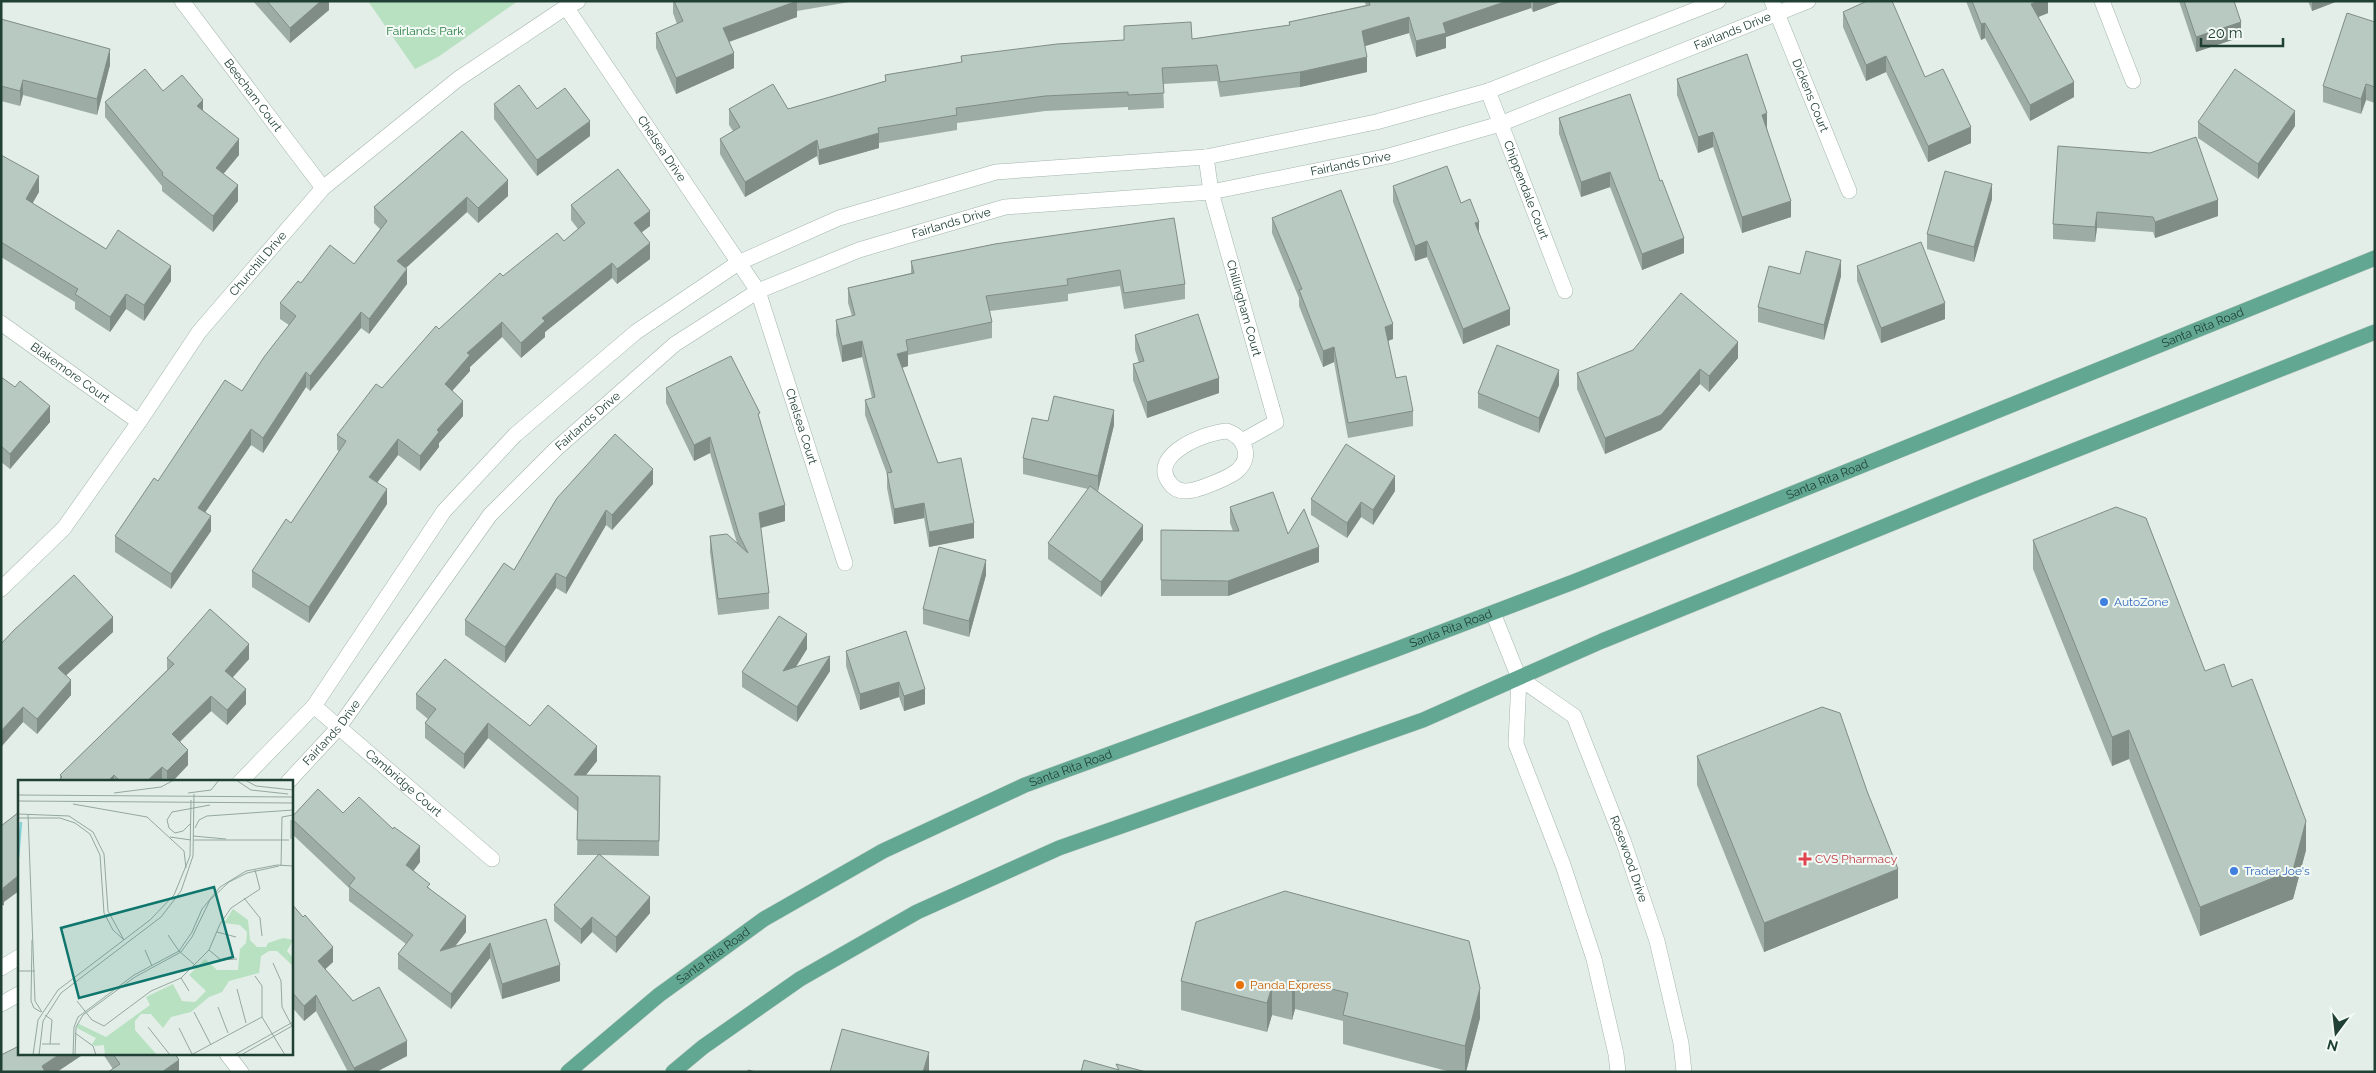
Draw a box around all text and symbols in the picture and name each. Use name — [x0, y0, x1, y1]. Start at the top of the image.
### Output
street label: Fairlands Drive — [1692, 10, 1773, 53]
scale bar — [2201, 15, 2284, 47]
park label: Fairlands Park — [386, 24, 464, 38]
text: 20 m — [2208, 24, 2243, 42]
street label: Beecham Court — [221, 56, 285, 134]
street label: Dickens Court — [1789, 57, 1831, 134]
street label: Chelsea Drive — [635, 113, 689, 184]
street label: Chippendale Court — [1501, 138, 1551, 241]
street label: Fairlands Drive — [1309, 149, 1392, 179]
street label: Fairlands Drive — [910, 205, 992, 241]
street label: Churchill Drive — [226, 229, 289, 299]
street label: Chillingham Court — [1223, 258, 1264, 358]
street label: Santa Rita Road — [2160, 305, 2246, 350]
street label: Blakemore Court — [28, 339, 112, 406]
street label: Chelsea Court — [783, 387, 820, 466]
street label: Fairlands Drive — [553, 389, 623, 453]
street label: Santa Rita Road — [1784, 457, 1870, 502]
place label: AutoZone — [2114, 595, 2168, 609]
marker: AutoZone — [2098, 596, 2110, 608]
street label: Santa Rita Road — [1407, 607, 1494, 651]
street label: Fairlands Drive — [300, 697, 363, 768]
street label: Cambridge Court — [363, 746, 444, 819]
street label: Santa Rita Road — [1027, 747, 1114, 790]
inset map — [18, 780, 292, 1056]
street label: Rosewood Drive — [1607, 814, 1650, 904]
place label: CVS Pharmacy — [1815, 852, 1898, 866]
marker: CVS Pharmacy — [1799, 853, 1811, 865]
place label: Trader Joe's — [2244, 864, 2310, 878]
marker: Trader Joe's — [2228, 865, 2240, 877]
street label: Santa Rita Road — [674, 925, 753, 987]
place label: Panda Express — [1250, 978, 1332, 992]
marker: Panda Express — [1234, 979, 1246, 991]
north arrow — [2311, 1008, 2361, 1058]
text: N — [2325, 1036, 2340, 1055]

